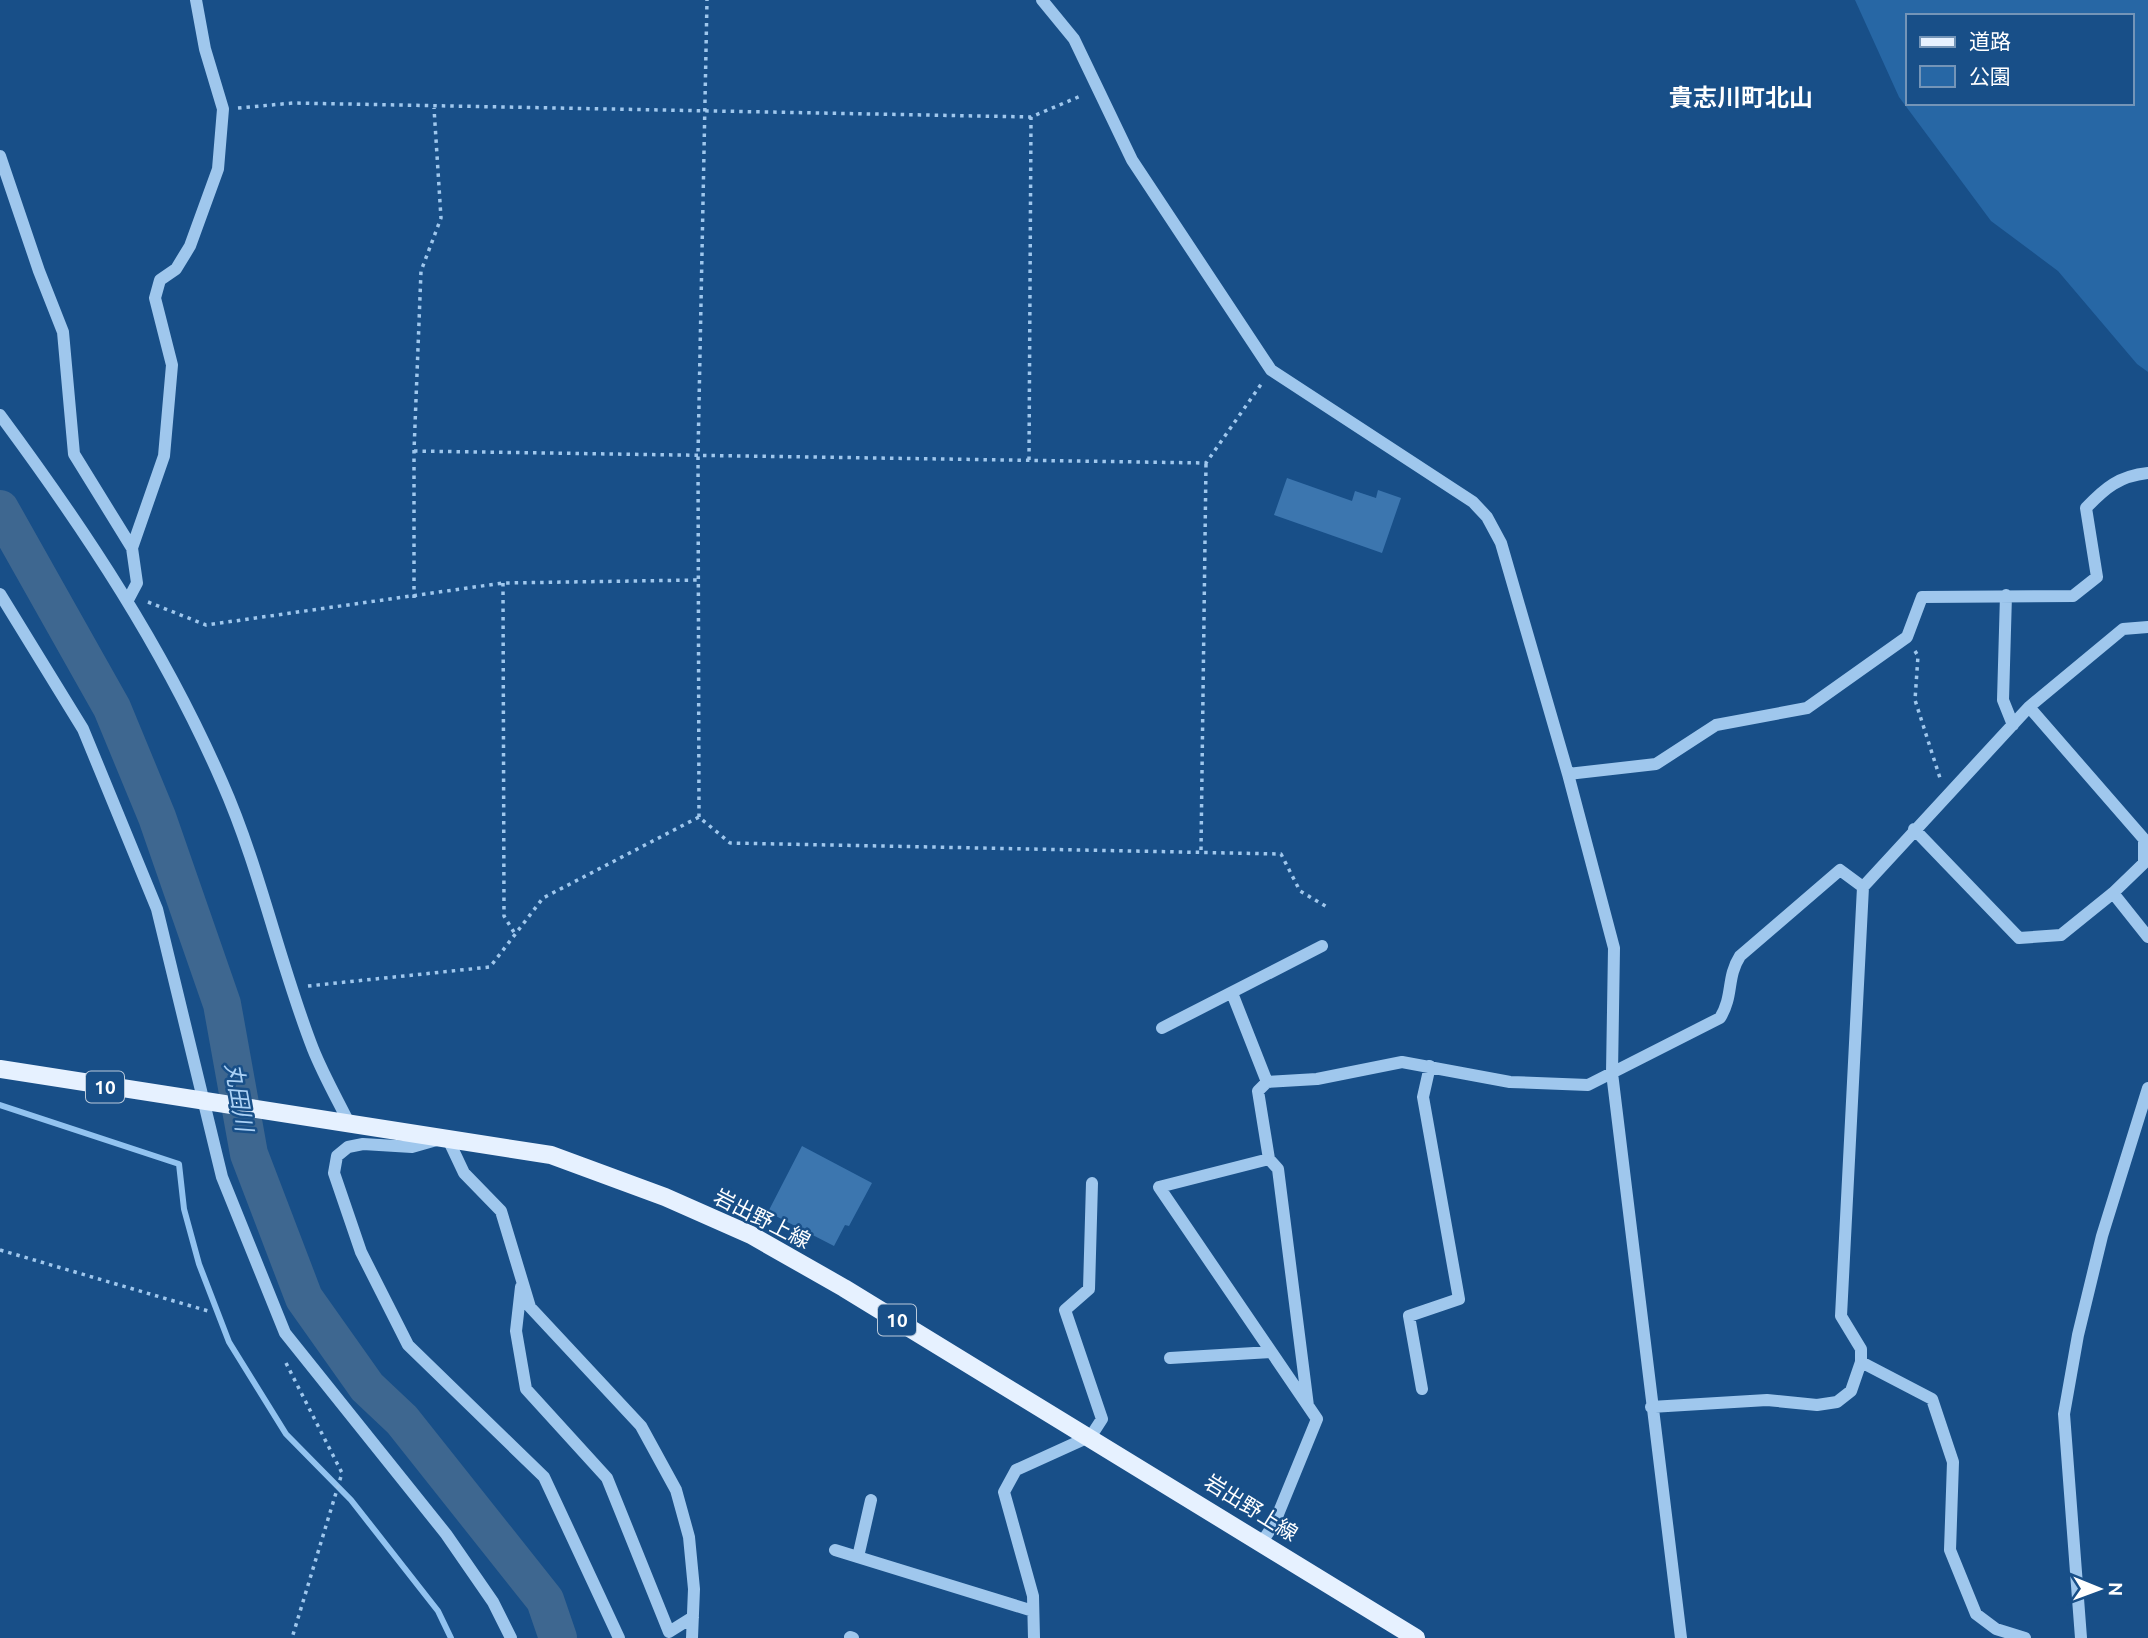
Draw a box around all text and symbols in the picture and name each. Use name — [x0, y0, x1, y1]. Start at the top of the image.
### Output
legend — [1906, 14, 2134, 105]
text: 道路 — [1969, 29, 2011, 53]
text: 公園 — [1969, 64, 2011, 88]
district label: 貴志川町北山 — [1669, 84, 1813, 111]
water label: 丸田川 — [221, 1061, 258, 1136]
road number: 10 — [86, 1072, 124, 1102]
street label: 岩出野上線 — [710, 1184, 815, 1253]
road number: 10 — [878, 1304, 916, 1336]
street label: 岩出野上線 — [1201, 1469, 1302, 1545]
north arrow — [2064, 1554, 2134, 1624]
text: N — [2105, 1582, 2127, 1597]

